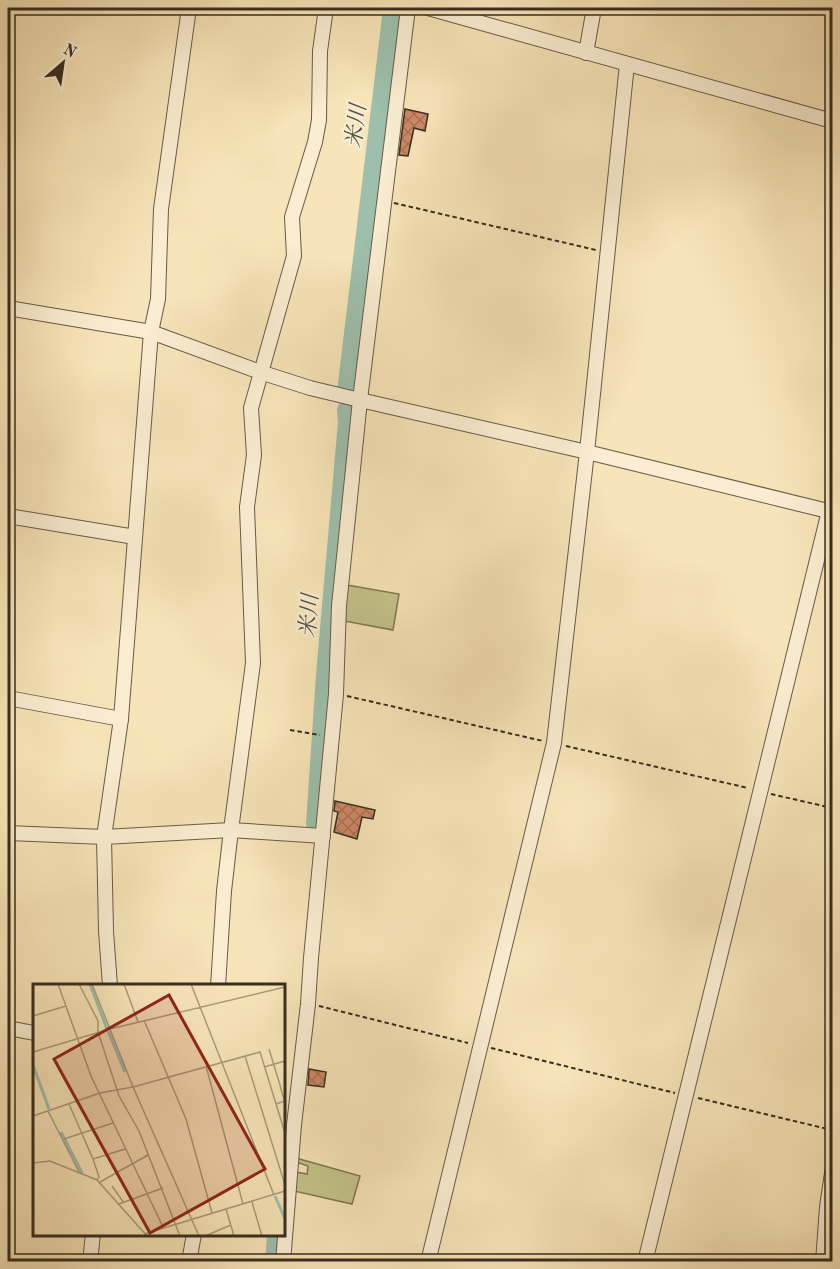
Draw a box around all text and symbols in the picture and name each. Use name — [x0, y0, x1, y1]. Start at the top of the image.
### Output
north arrow — [33, 33, 93, 93]
text: N — [60, 42, 79, 62]
water label: 米川 — [341, 101, 371, 149]
water label: 米川 — [295, 591, 323, 639]
inset map — [33, 984, 285, 1236]

